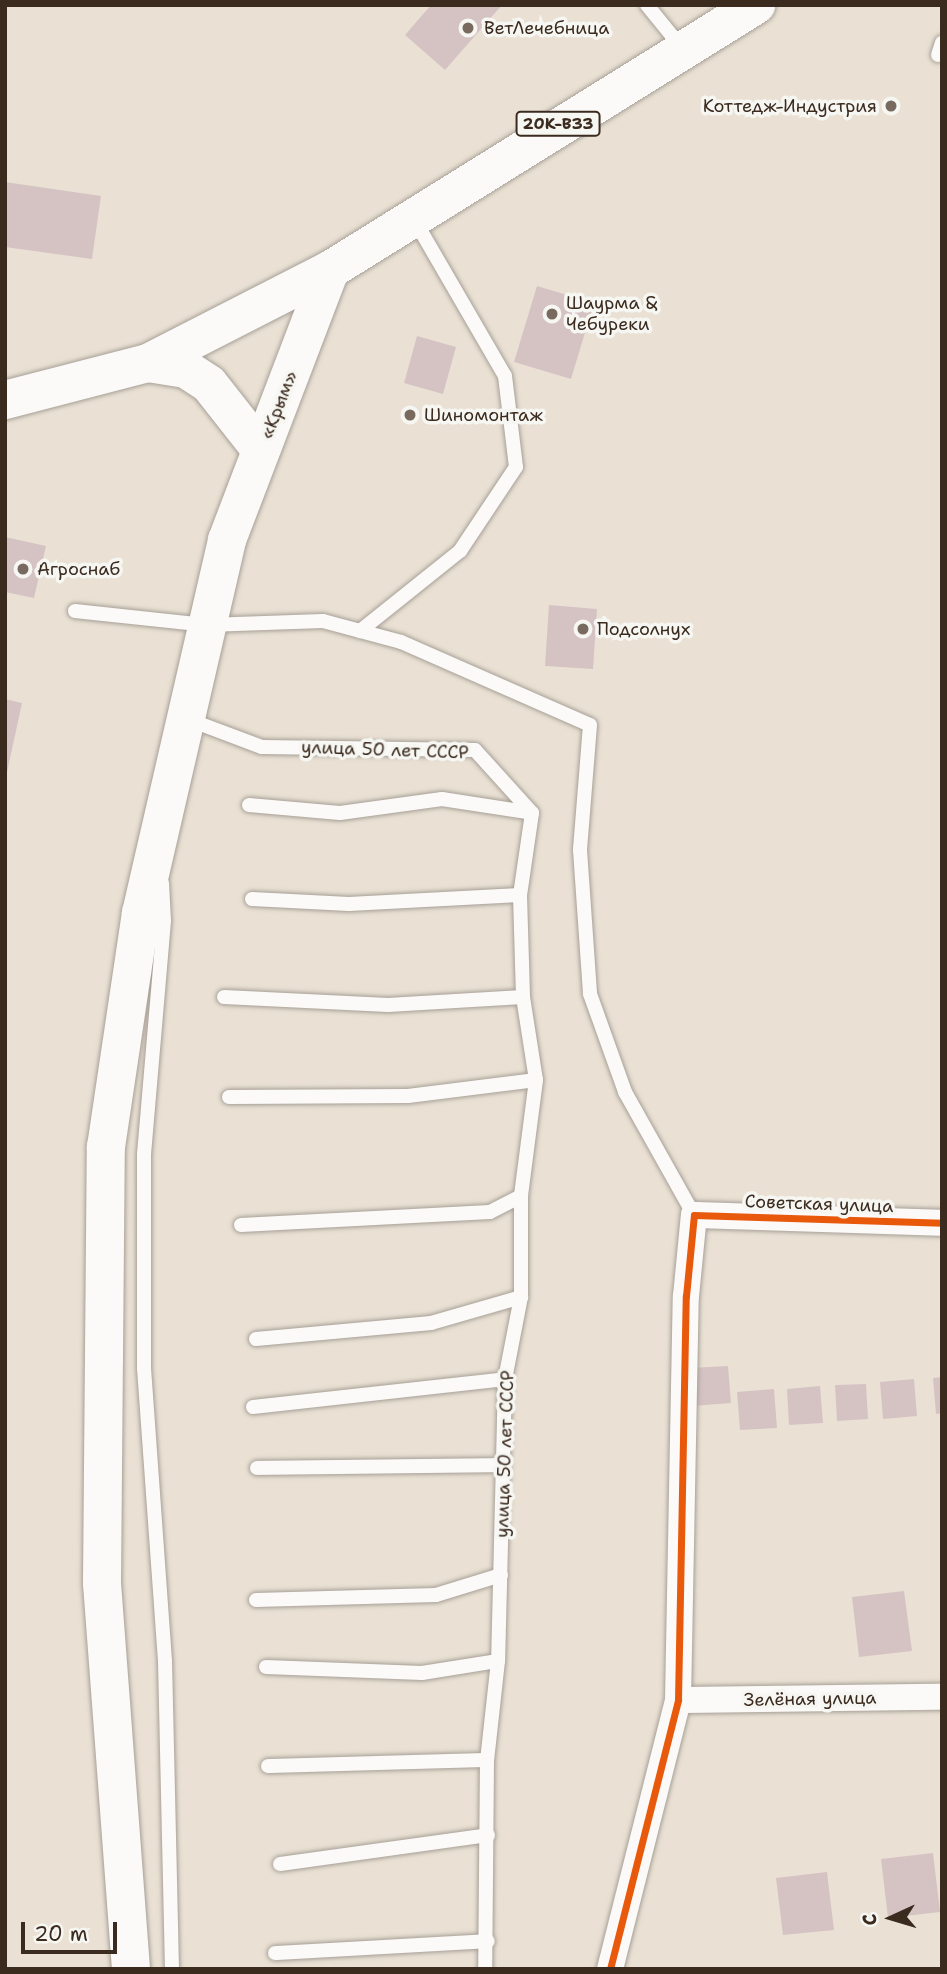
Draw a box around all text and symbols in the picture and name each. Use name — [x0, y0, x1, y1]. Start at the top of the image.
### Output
place label: ВетЛечебница — [484, 17, 609, 39]
marker: ВетЛечебница — [458, 18, 478, 38]
place label: Коттедж-Индустрия — [703, 95, 877, 117]
marker: Коттедж-Индустрия — [883, 98, 899, 114]
road number: 20К-В33 — [514, 112, 602, 136]
place label: Шаурма & Чебуреки — [566, 293, 657, 336]
marker: Шаурма & Чебуреки — [544, 306, 560, 322]
street label: «Крым» — [256, 368, 302, 442]
place label: Шиномонтаж — [424, 404, 543, 426]
marker: Шиномонтаж — [402, 407, 418, 423]
place label: Агроснаб — [37, 558, 120, 580]
marker: Агроснаб — [15, 561, 31, 577]
place label: Подсолнух — [597, 618, 690, 640]
marker: Подсолнух — [575, 621, 591, 637]
street label: улица 50 лет СССР — [301, 736, 469, 764]
street label: Советская улица — [744, 1191, 894, 1217]
street label: улица 50 лет СССР — [491, 1370, 519, 1538]
street label: Зелёная улица — [743, 1687, 877, 1711]
north arrow — [856, 1883, 926, 1953]
scale bar — [24, 1908, 121, 1952]
text: С — [857, 1913, 882, 1926]
text: 20 m — [34, 1920, 88, 1948]

